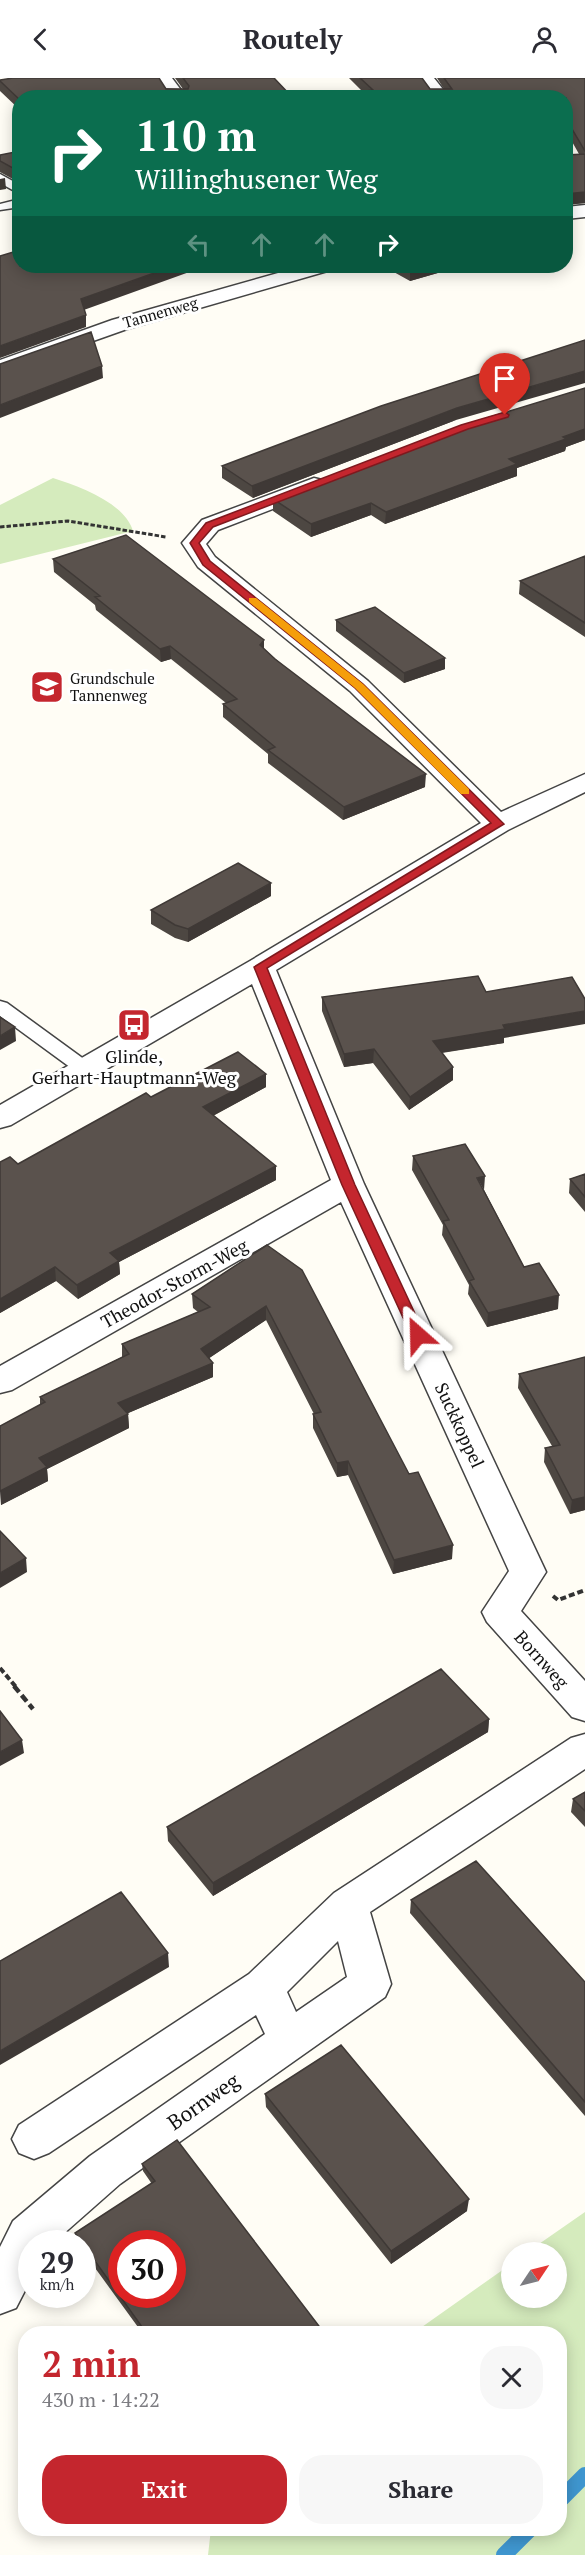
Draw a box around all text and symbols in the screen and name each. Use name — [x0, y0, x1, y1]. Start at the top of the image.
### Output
text: Routely — [243, 21, 342, 57]
icon: back — [24, 23, 57, 56]
icon: person — [528, 23, 561, 56]
text: 110 m — [135, 107, 256, 163]
icon: right — [36, 114, 114, 192]
text: Willinghusener Weg — [135, 161, 377, 197]
icon: left — [182, 228, 215, 261]
icon: ahead — [245, 228, 278, 261]
icon: ahead — [308, 228, 341, 261]
icon: right — [371, 228, 404, 261]
street label: Tannenweg — [120, 291, 201, 332]
pin — [479, 353, 530, 415]
icon: arrive — [488, 362, 521, 395]
place label: Grundschule Tannenweg — [70, 668, 155, 705]
school or university icon: Grundschule Tannenweg — [29, 669, 65, 705]
bus stop icon: Glinde, Gerhart-Hauptmann-Weg — [116, 1007, 152, 1043]
place label: Glinde, Gerhart-Hauptmann-Weg — [32, 1044, 237, 1089]
street label: Theodor-Storm-Weg — [96, 1232, 252, 1333]
position arrow — [386, 1303, 450, 1367]
street label: Suckkoppel — [430, 1378, 490, 1472]
street label: Bornweg — [510, 1625, 575, 1693]
street label: Bornweg — [161, 2066, 245, 2136]
speed limit sign: 30 — [108, 2230, 186, 2308]
text: 29 — [40, 2242, 74, 2282]
north arrow — [501, 2242, 567, 2308]
map controls — [501, 2242, 567, 2308]
text: km/h — [40, 2274, 74, 2294]
text: 2 min — [42, 2340, 140, 2387]
button: close — [480, 2346, 543, 2409]
text: 430 m · 14:22 — [42, 2386, 160, 2413]
button: Exit — [42, 2455, 287, 2524]
button: Share — [299, 2455, 543, 2524]

